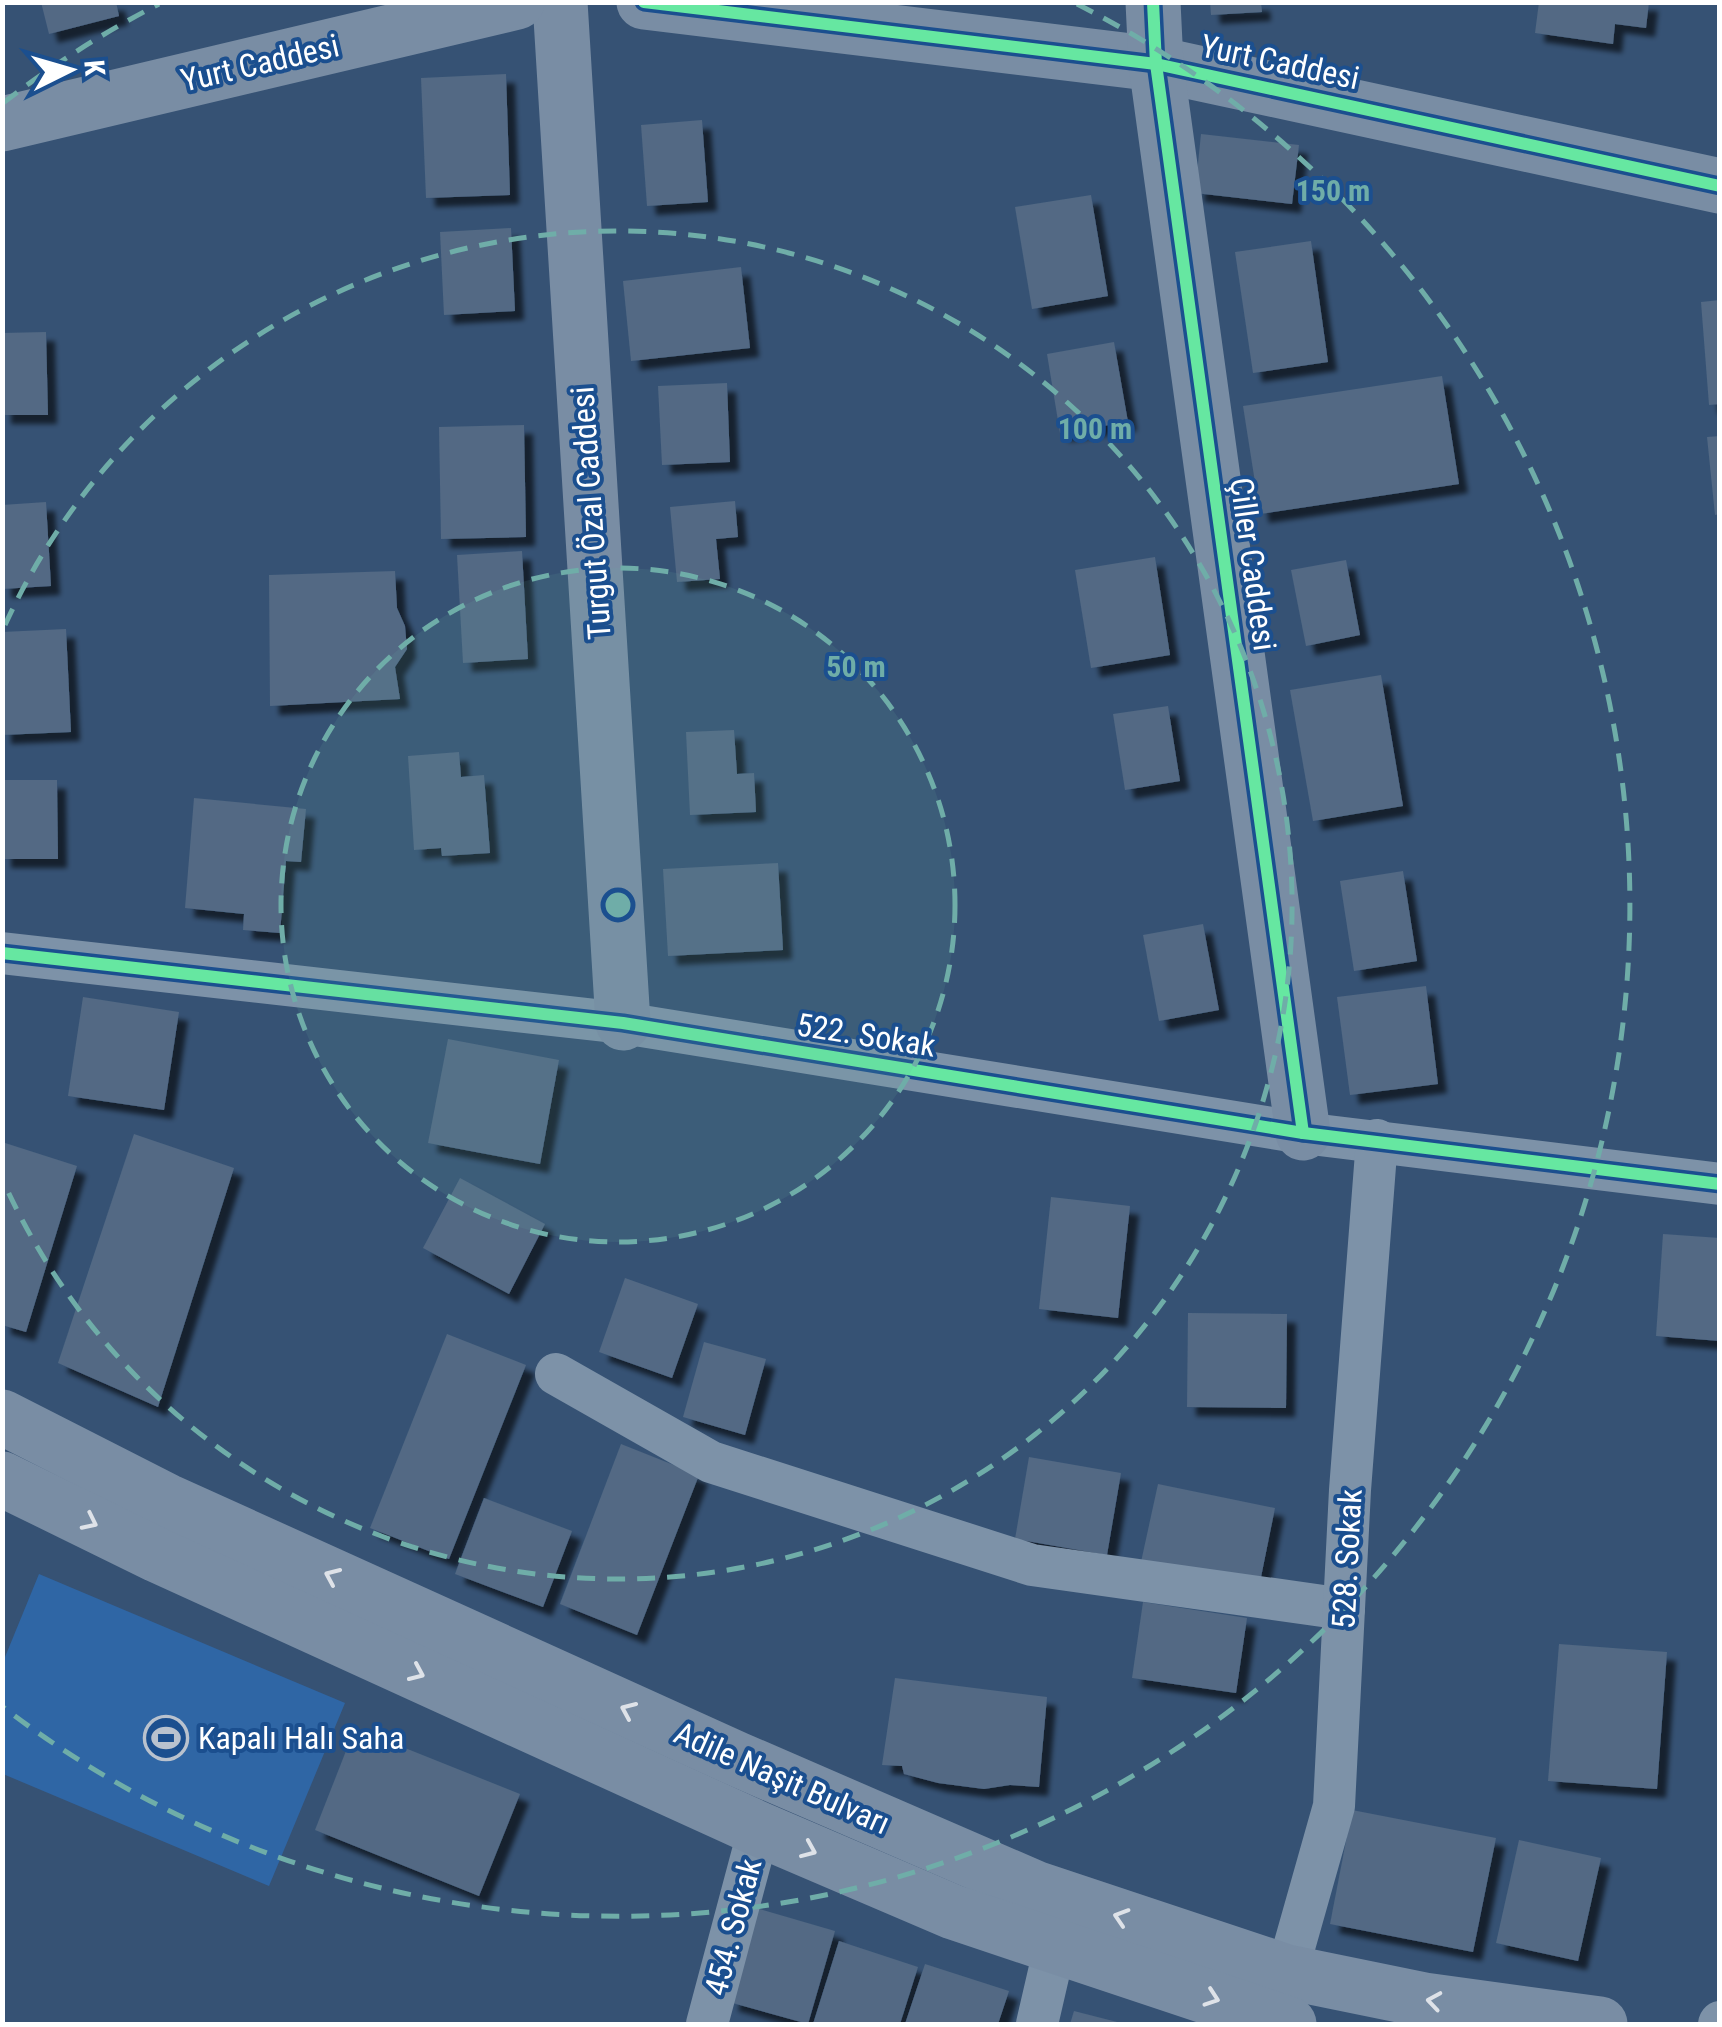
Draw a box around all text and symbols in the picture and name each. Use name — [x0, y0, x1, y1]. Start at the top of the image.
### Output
north arrow — [20, 20, 120, 120]
street label: Yurt Caddesi — [177, 26, 343, 100]
street label: Yurt Caddesi — [1197, 27, 1363, 97]
text: K — [77, 59, 112, 78]
text: 150 m — [1296, 173, 1370, 208]
street label: Turgut Özal Caddesi — [563, 385, 619, 641]
text: 100 m — [1058, 411, 1132, 446]
street label: Çiller Caddesi — [1222, 475, 1284, 653]
text: 50 m — [826, 649, 886, 684]
centre of rings — [600, 887, 636, 923]
street label: 522. Sokak — [794, 1005, 939, 1065]
street label: 528. Sokak — [1324, 1488, 1370, 1630]
one-way arrow — [80, 1510, 98, 1530]
one-way arrow — [324, 1568, 342, 1588]
one-way arrow — [407, 1661, 425, 1681]
one-way arrow — [620, 1702, 638, 1722]
street label: Adile Naşit Bulvarı — [668, 1714, 896, 1842]
sports icon: Kapalı Halı Saha — [143, 1715, 189, 1761]
place label: Kapalı Halı Saha — [198, 1719, 404, 1757]
one-way arrow — [798, 1838, 816, 1858]
street label: 454. Sokak — [697, 1854, 770, 2000]
one-way arrow — [1113, 1908, 1130, 1929]
one-way arrow — [1202, 1987, 1219, 2007]
one-way arrow — [1426, 1992, 1442, 2013]

